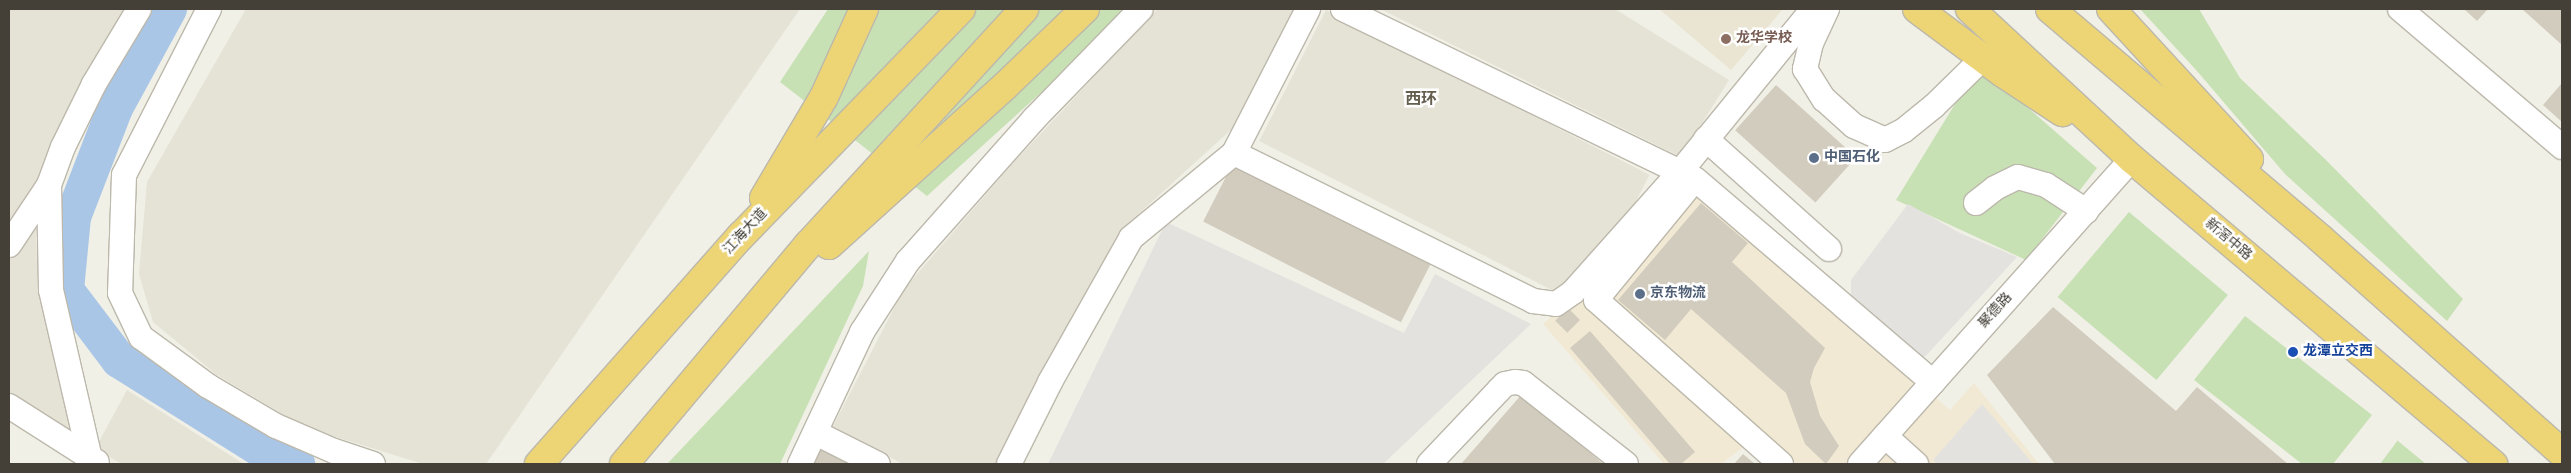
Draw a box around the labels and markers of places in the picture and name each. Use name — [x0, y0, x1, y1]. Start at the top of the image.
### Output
place label: 龙华学校 — [1736, 31, 1792, 47]
marker: 龙华学校 — [1720, 33, 1732, 45]
place label: 中国石化 — [1824, 150, 1880, 166]
marker: 中国石化 — [1808, 152, 1820, 164]
place label: 京东物流 — [1650, 286, 1706, 302]
marker: 京东物流 — [1634, 288, 1646, 300]
place label: 龙潭立交西 — [2303, 344, 2373, 360]
marker: 龙潭立交西 — [2287, 346, 2299, 358]

